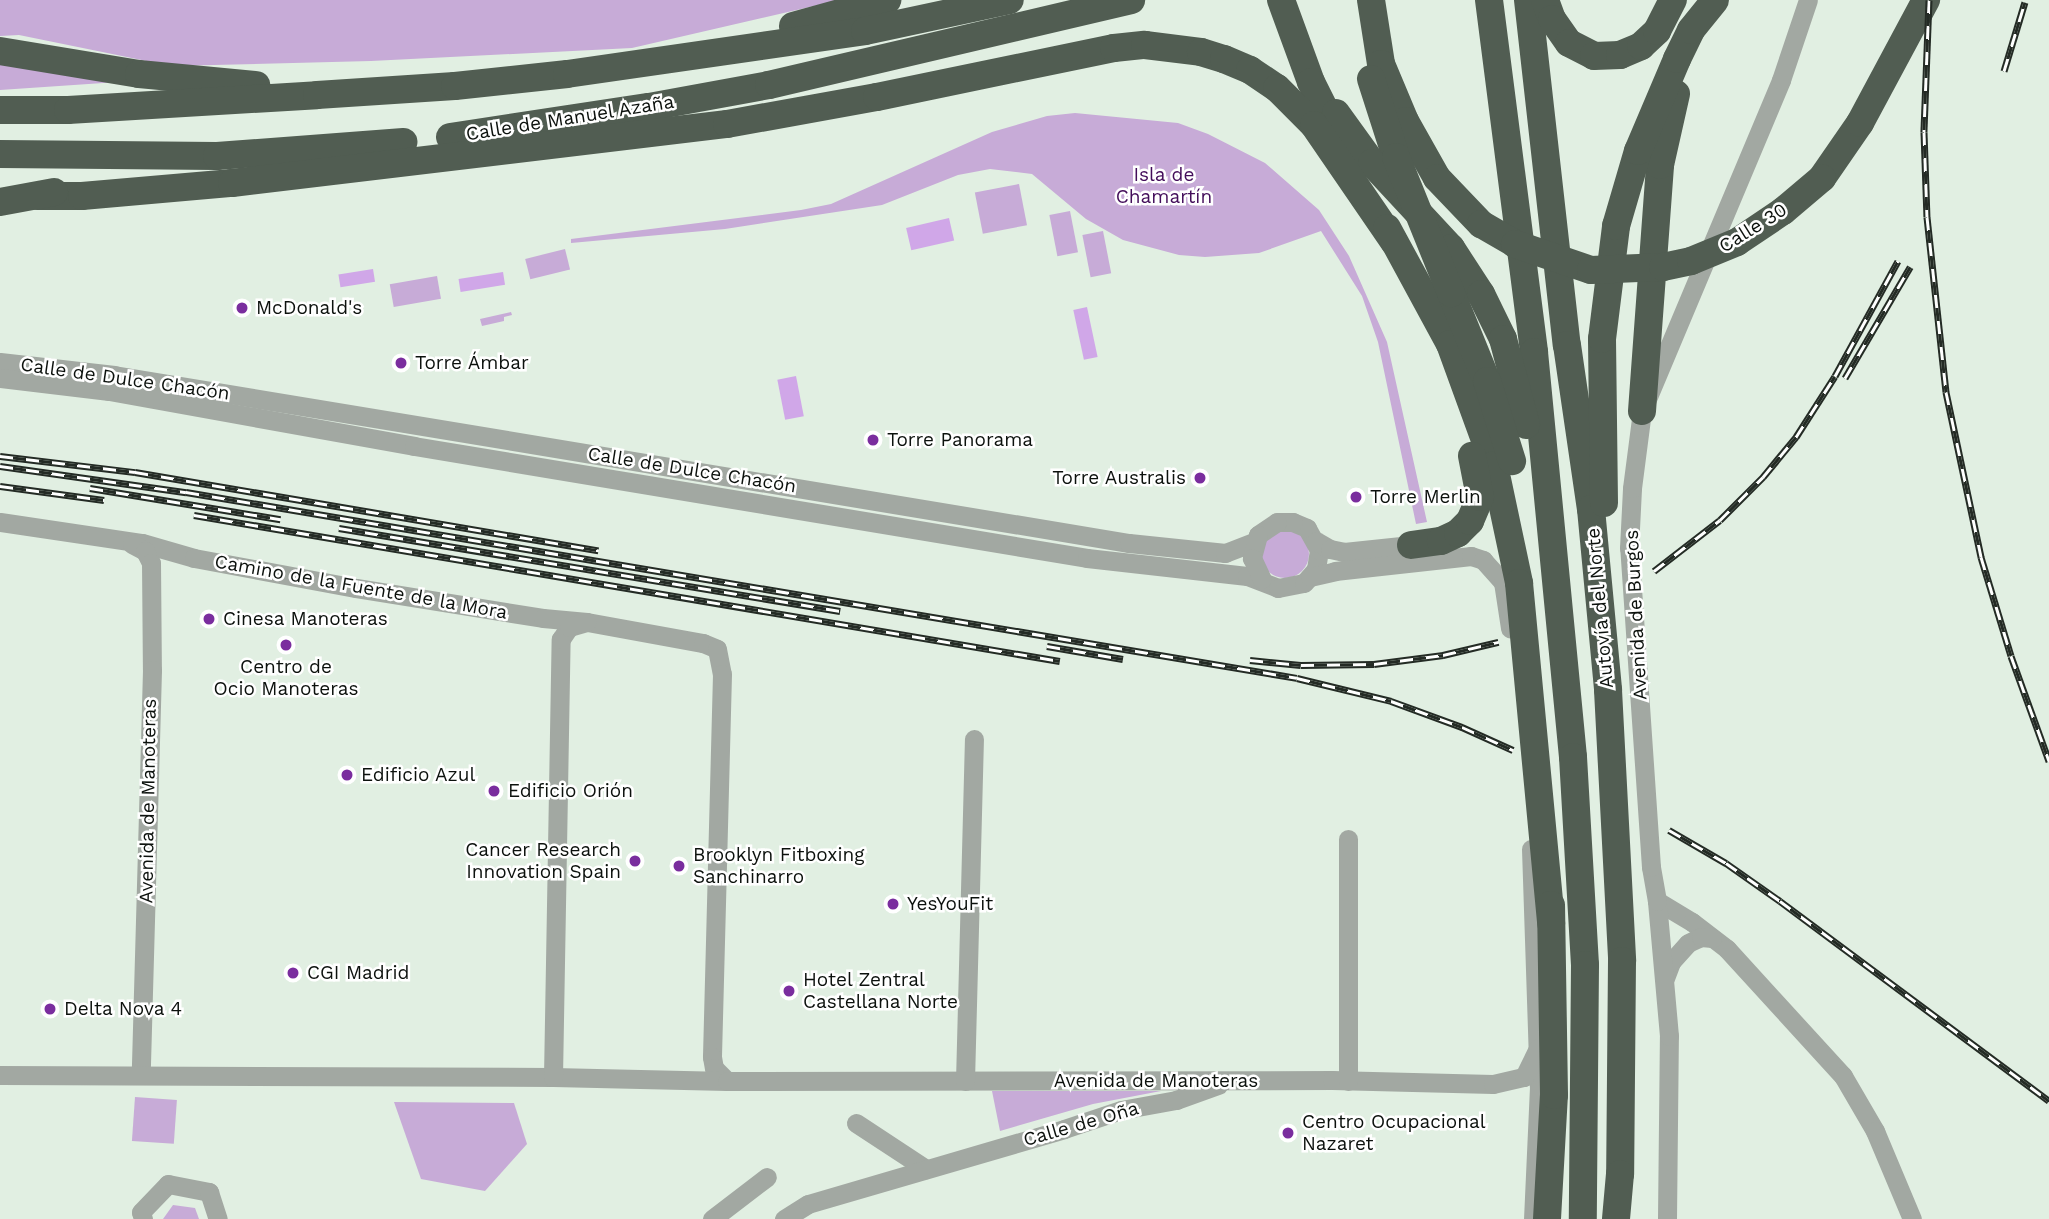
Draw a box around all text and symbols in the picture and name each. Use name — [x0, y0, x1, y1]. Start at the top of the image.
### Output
street label: Calle de Manuel Azaña — [464, 90, 676, 146]
park label: Isla de Chamartín — [1116, 164, 1212, 208]
street label: Calle 30 — [1715, 198, 1791, 258]
place label: McDonald's — [256, 297, 362, 319]
marker: McDonald's — [234, 300, 250, 316]
place label: Torre Ámbar — [415, 352, 529, 374]
street label: Calle de Dulce Chacón — [19, 353, 231, 405]
marker: Torre Ámbar — [393, 355, 409, 371]
place label: Torre Panorama — [887, 429, 1033, 451]
marker: Torre Panorama — [865, 432, 881, 448]
street label: Calle de Dulce Chacón — [586, 442, 798, 498]
place label: Torre Australis — [1051, 467, 1186, 489]
marker: Torre Australis — [1192, 470, 1208, 486]
place label: Torre Merlin — [1370, 486, 1481, 508]
marker: Torre Merlin — [1348, 489, 1364, 505]
street label: Autovía del Norte — [1582, 526, 1618, 690]
street label: Avenida de Burgos — [1620, 529, 1652, 701]
street label: Camino de la Fuente de la Mora — [212, 550, 510, 624]
place label: Cinesa Manoteras — [223, 608, 388, 630]
marker: Cinesa Manoteras — [201, 611, 217, 627]
marker: Centro de Ocio Manoteras — [278, 637, 294, 653]
place label: Centro de Ocio Manoteras — [214, 656, 358, 700]
street label: Avenida de Manoteras — [135, 698, 161, 904]
place label: Edificio Azul — [361, 764, 476, 786]
marker: Edificio Azul — [339, 767, 355, 783]
place label: Edificio Orión — [508, 780, 633, 802]
marker: Edificio Orión — [486, 783, 502, 799]
place label: Cancer Research Innovation Spain — [465, 839, 621, 883]
place label: Brooklyn Fitboxing Sanchinarro — [693, 844, 864, 888]
marker: Cancer Research Innovation Spain — [627, 853, 643, 869]
marker: Brooklyn Fitboxing Sanchinarro — [671, 858, 687, 874]
place label: YesYouFit — [907, 893, 993, 915]
marker: YesYouFit — [885, 896, 901, 912]
place label: CGI Madrid — [307, 962, 409, 984]
marker: CGI Madrid — [285, 965, 301, 981]
place label: Hotel Zentral Castellana Norte — [803, 969, 958, 1013]
marker: Hotel Zentral Castellana Norte — [781, 983, 797, 999]
place label: Delta Nova 4 — [64, 998, 183, 1020]
marker: Delta Nova 4 — [42, 1001, 58, 1017]
street label: Avenida de Manoteras — [1053, 1070, 1259, 1092]
street label: Calle de Oña — [1021, 1097, 1141, 1151]
place label: Centro Ocupacional Nazaret — [1302, 1111, 1486, 1155]
marker: Centro Ocupacional Nazaret — [1280, 1125, 1296, 1141]

